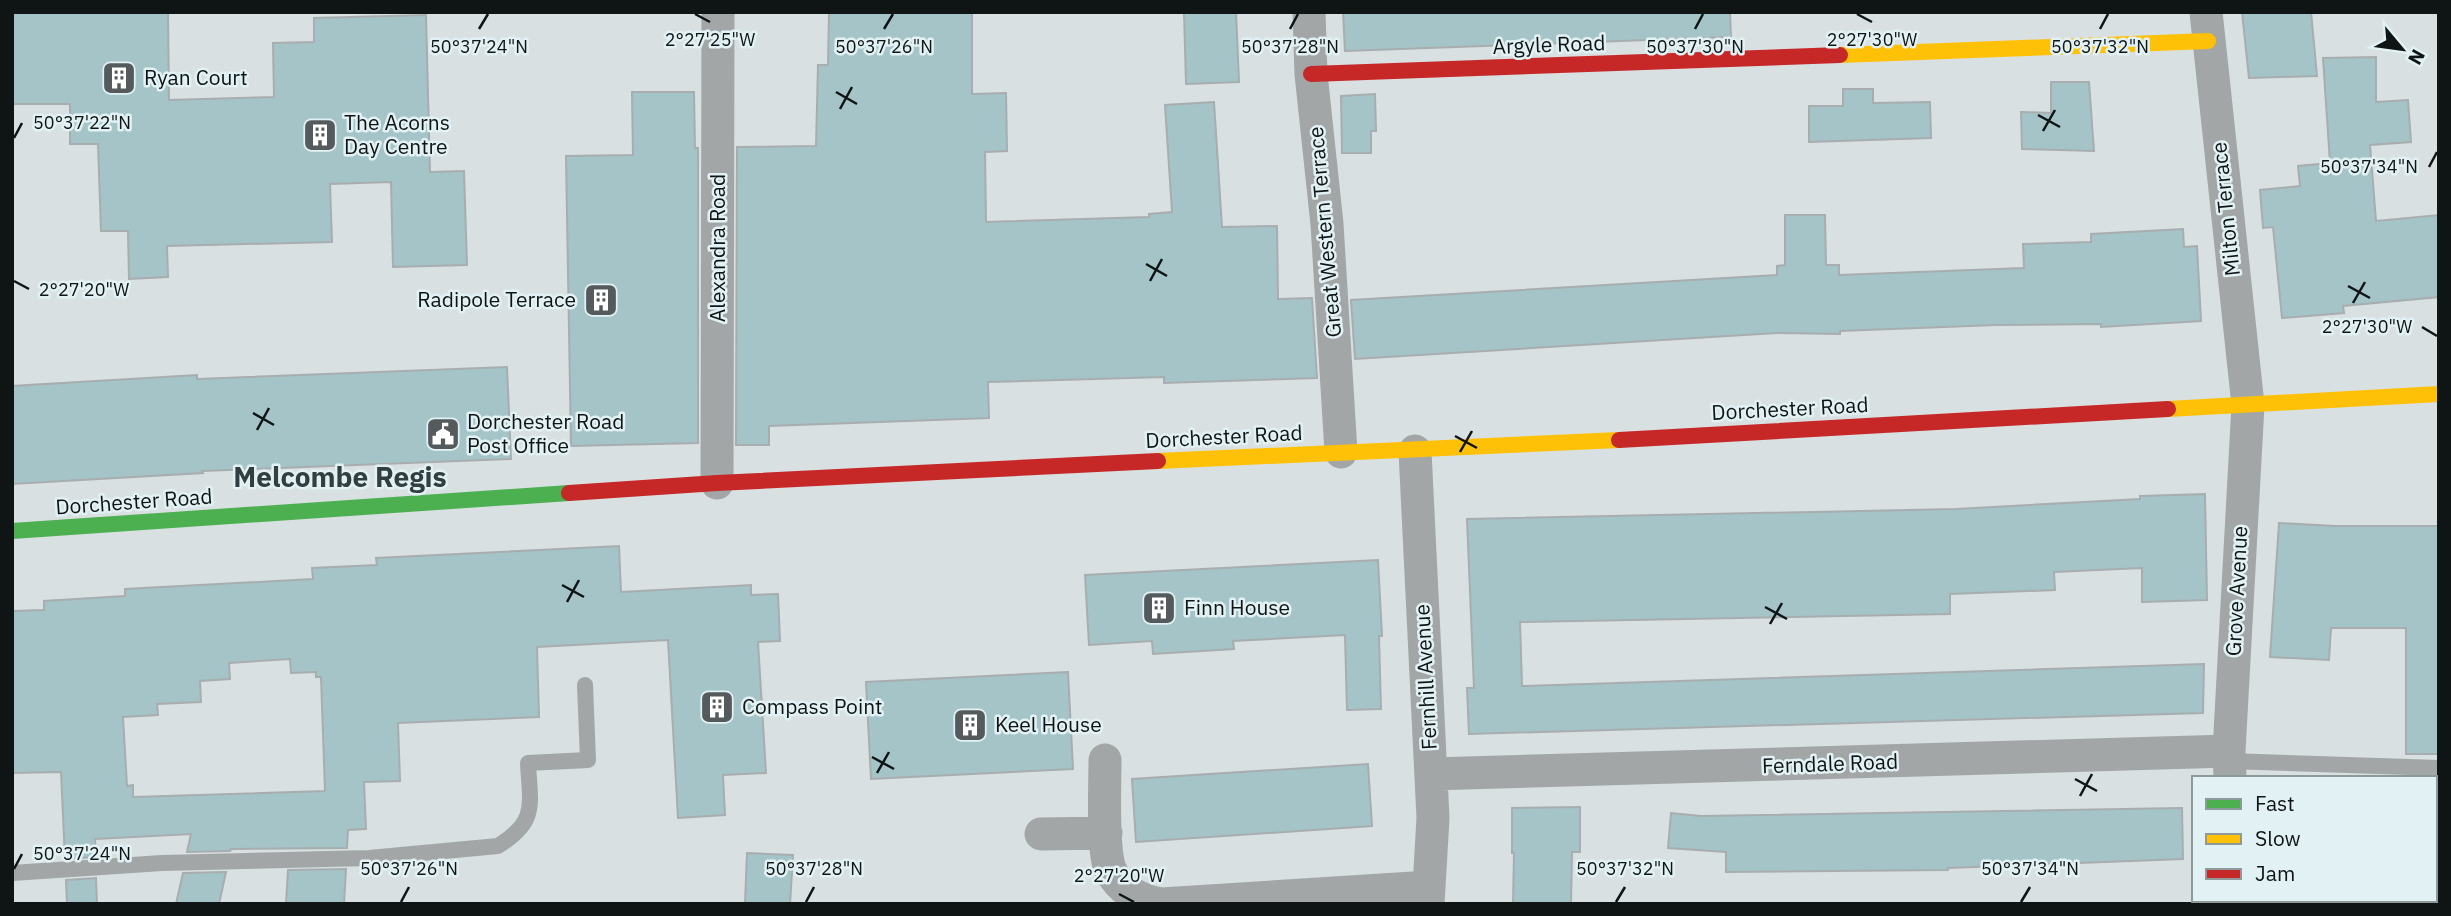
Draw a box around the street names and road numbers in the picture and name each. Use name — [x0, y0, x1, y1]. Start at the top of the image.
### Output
street label: Argyle Road — [1492, 28, 1606, 60]
street label: Great Western Terrace — [1301, 126, 1347, 339]
street label: Milton Terrace — [2204, 141, 2246, 277]
street label: Alexandra Road — [703, 174, 731, 322]
street label: Dorchester Road — [1711, 390, 1869, 426]
street label: Dorchester Road — [1145, 418, 1303, 454]
street label: Dorchester Road — [54, 482, 213, 520]
street label: Grove Avenue — [2219, 525, 2253, 657]
street label: Fernhill Avenue — [1407, 603, 1443, 751]
street label: Ferndale Road — [1761, 747, 1899, 779]

